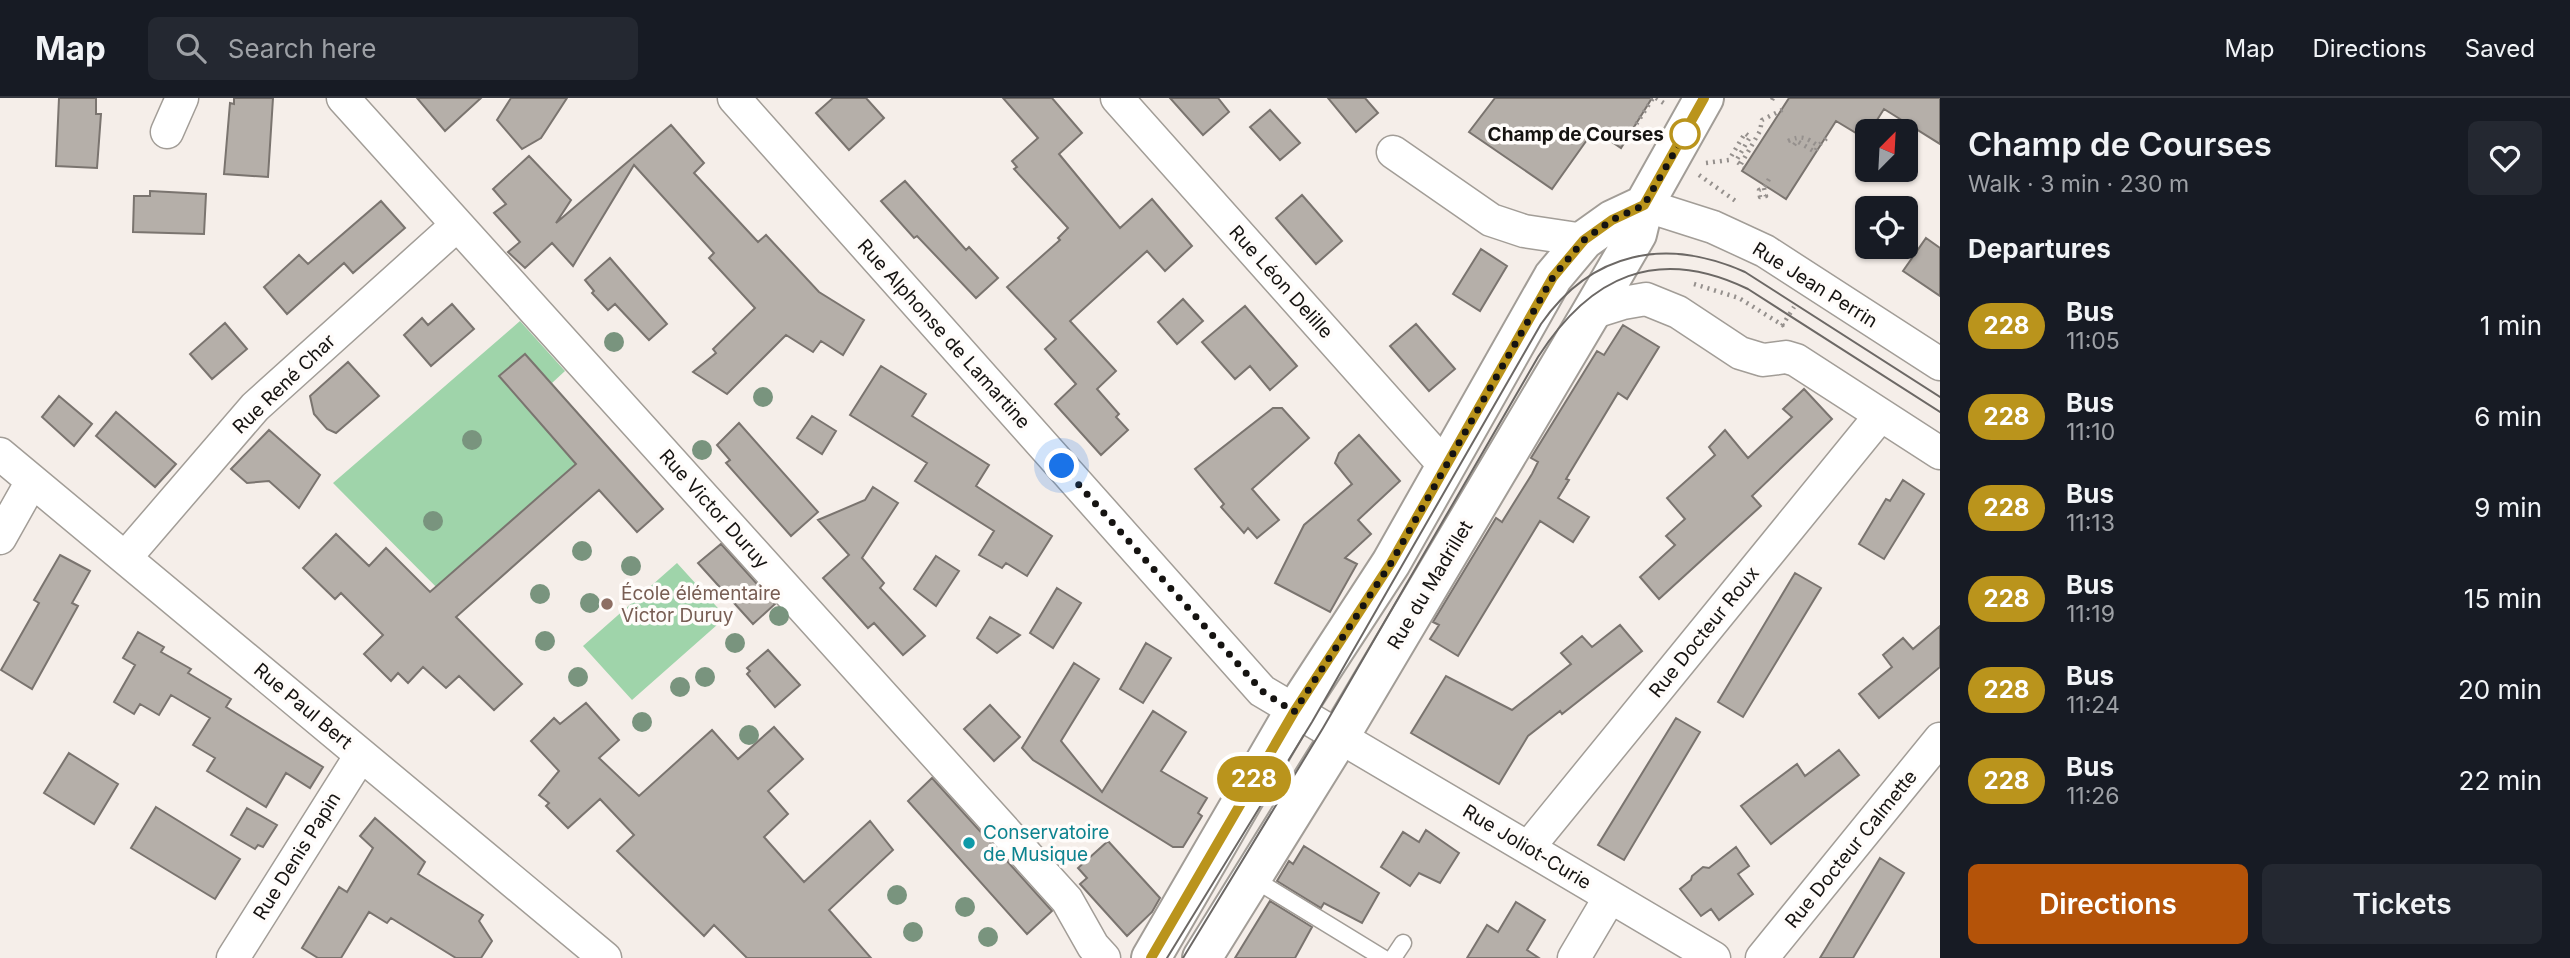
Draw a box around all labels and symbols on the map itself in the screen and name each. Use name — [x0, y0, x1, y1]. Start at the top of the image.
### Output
marker: Champ de Courses — [1670, 119, 1700, 149]
north arrow — [1855, 119, 1918, 182]
place label: Champ de Courses — [1488, 123, 1664, 146]
street label: Rue Léon Delille — [1224, 221, 1338, 343]
street label: Rue Alphonse de Lamartine — [853, 235, 1035, 433]
street label: Rue Jean Perrin — [1748, 237, 1882, 333]
street label: Rue René Char — [228, 329, 340, 439]
street label: Rue Victor Duruy — [654, 445, 774, 574]
your location — [1044, 448, 1079, 483]
street label: Rue du Madrillet — [1383, 516, 1477, 654]
street label: Rue Docteur Roux — [1644, 562, 1764, 702]
place label: École élémentaire Victor Duruy — [621, 581, 781, 627]
marker: École élémentaire Victor Duruy — [599, 596, 615, 612]
street label: Rue Paul Bert — [249, 658, 357, 754]
line badge: 228 — [1214, 756, 1294, 802]
street label: Rue Docteur Calmette — [1780, 765, 1922, 933]
street label: Rue Denis Papin — [249, 788, 345, 924]
street label: Rue Joliot-Curie — [1459, 800, 1595, 894]
place label: Conservatoire de Musique — [983, 821, 1109, 866]
marker: Conservatoire de Musique — [961, 835, 977, 851]

